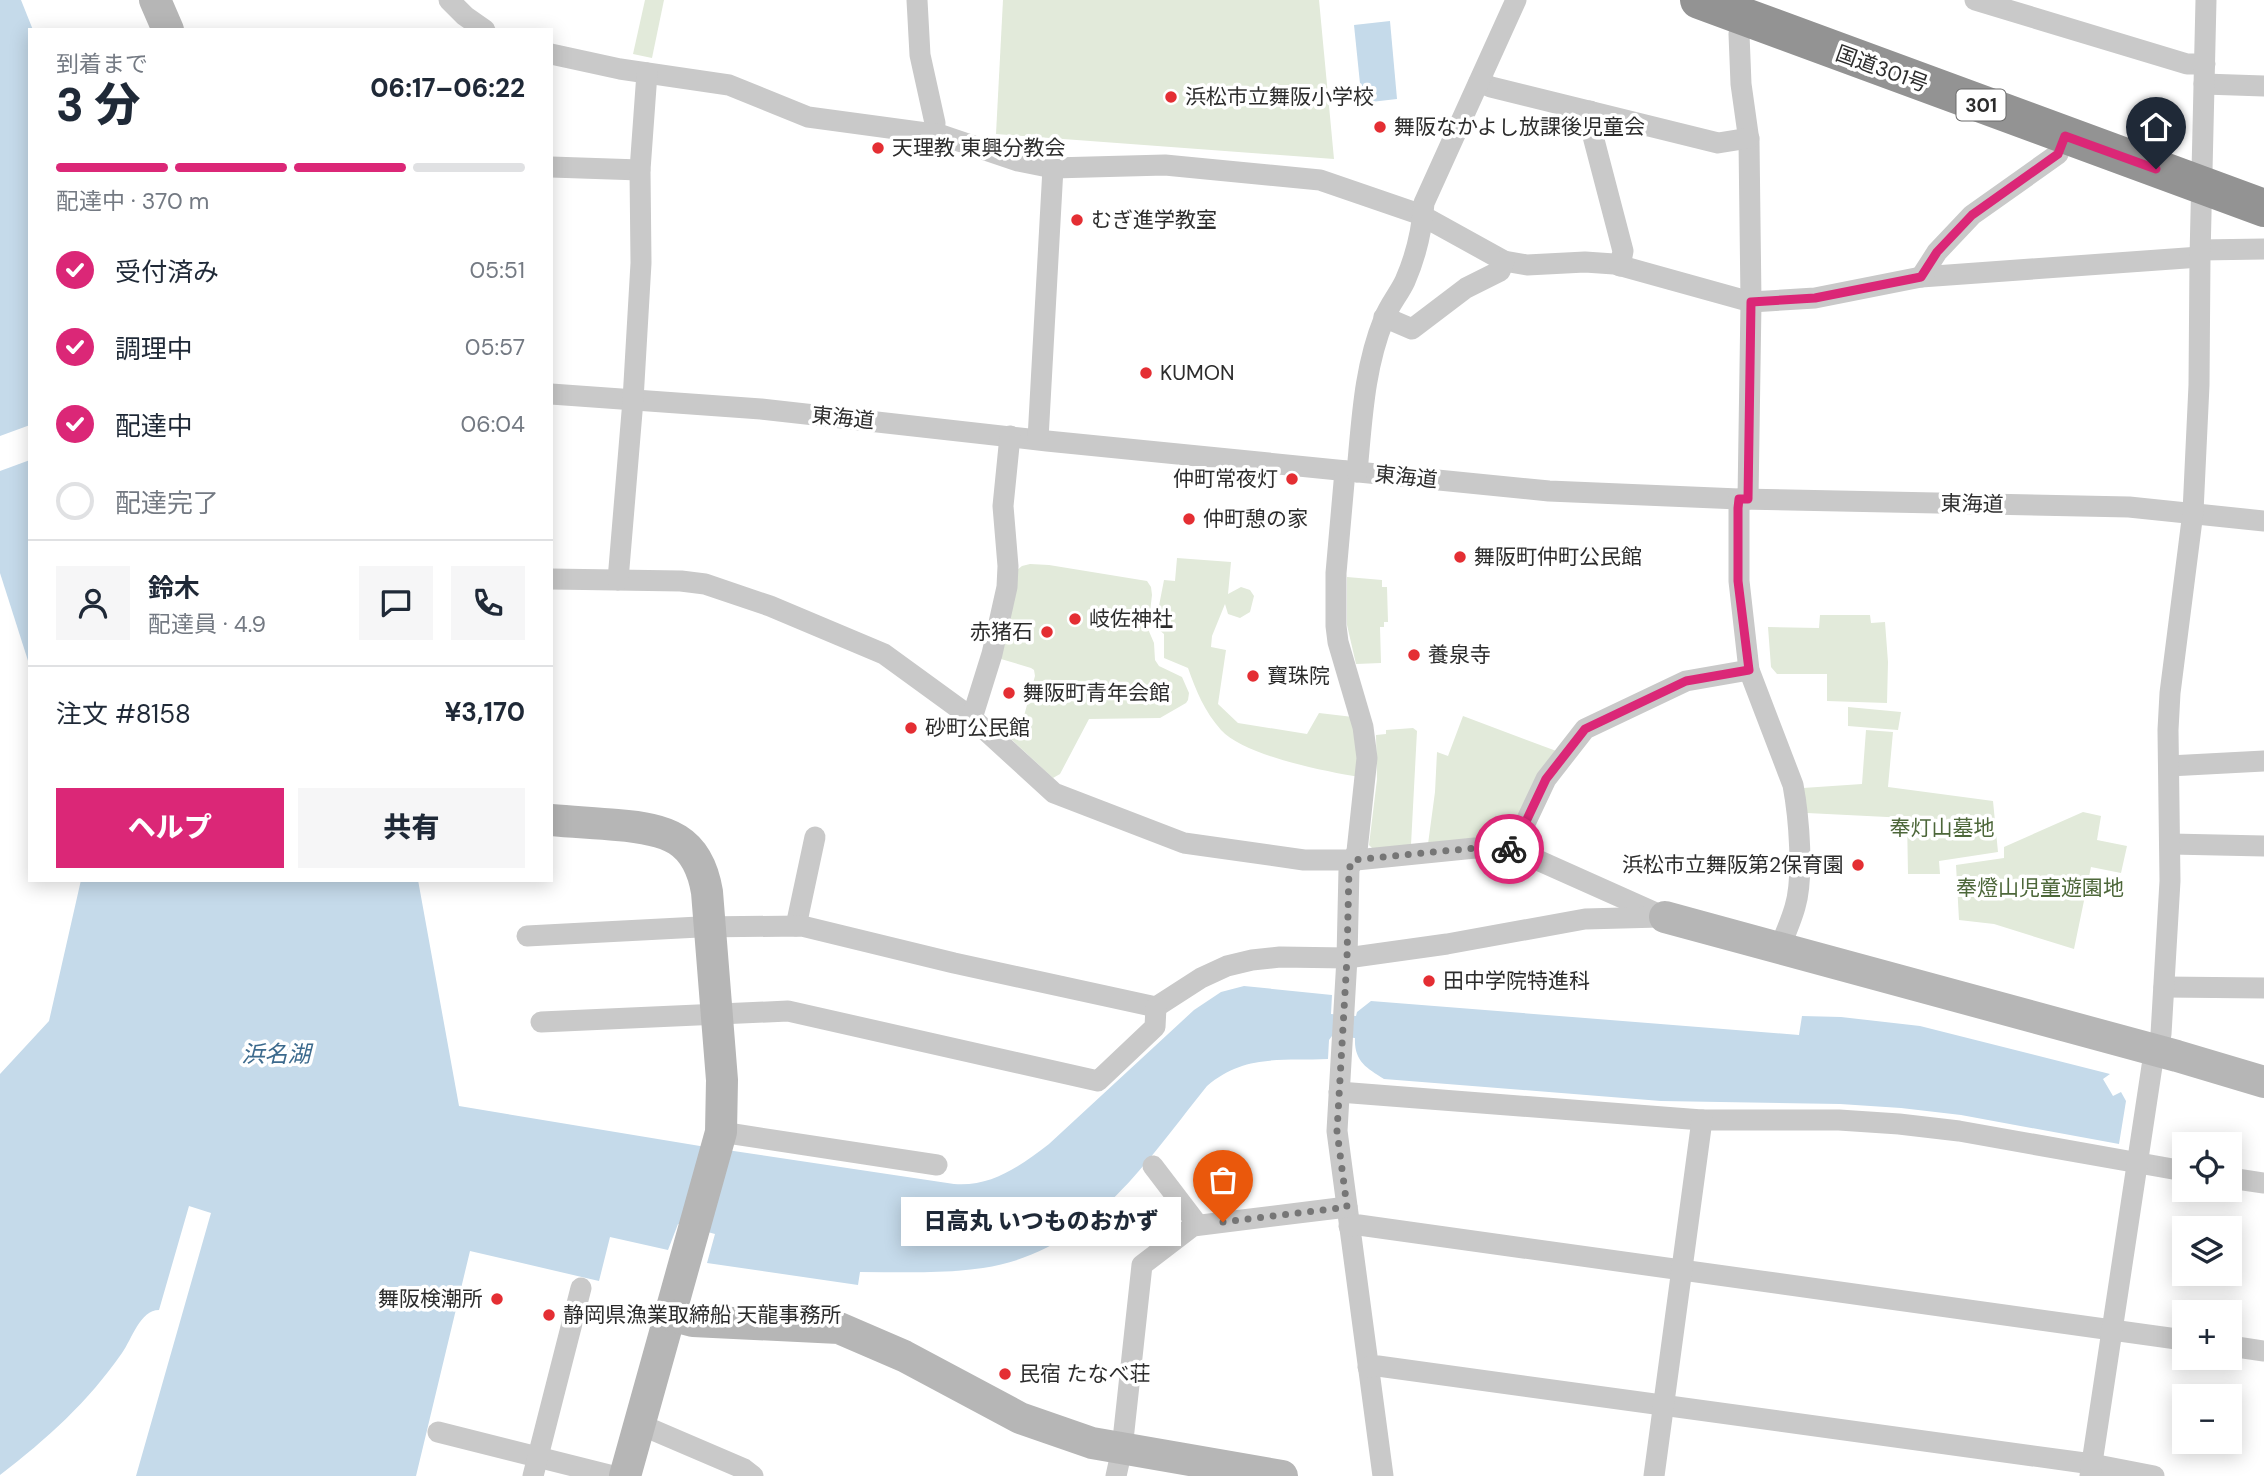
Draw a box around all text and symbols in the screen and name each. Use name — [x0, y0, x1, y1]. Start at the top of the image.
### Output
street label: 国道301号 — [1832, 39, 1932, 99]
text: 到着まで — [56, 49, 148, 79]
text: 06:17–06:22 — [370, 71, 525, 105]
text: 3 分 — [56, 75, 140, 135]
place label: 浜松市立舞阪小学校 — [1185, 83, 1374, 111]
marker: 浜松市立舞阪小学校 — [1163, 89, 1179, 105]
road number: 301 — [1956, 90, 2006, 120]
pin — [2126, 97, 2186, 169]
icon: home — [2137, 108, 2175, 146]
place label: 舞阪なかよし放課後児童会 — [1394, 113, 1645, 141]
marker: 舞阪なかよし放課後児童会 — [1372, 119, 1388, 135]
place label: 天理教 東興分教会 — [892, 134, 1066, 162]
marker: 天理教 東興分教会 — [870, 140, 886, 156]
text: 配達中 · 370 m — [56, 186, 209, 216]
place label: むぎ進学教室 — [1091, 206, 1217, 234]
marker: むぎ進学教室 — [1069, 212, 1085, 228]
icon: check — [56, 251, 94, 289]
text: 受付済み — [115, 255, 219, 289]
text: 05:51 — [469, 255, 525, 285]
icon: check — [56, 328, 94, 366]
text: 調理中 — [115, 332, 193, 366]
text: 05:57 — [465, 332, 525, 362]
place label: KUMON — [1160, 359, 1234, 387]
marker: KUMON — [1138, 365, 1154, 381]
street label: 東海道 — [810, 401, 876, 435]
icon: check — [56, 405, 94, 443]
text: 配達中 — [115, 409, 193, 443]
text: 06:04 — [460, 409, 525, 439]
street label: 東海道 — [1373, 460, 1439, 494]
place label: 仲町常夜灯 — [1173, 465, 1278, 493]
marker: 仲町常夜灯 — [1284, 471, 1300, 487]
text: 配達完了 — [115, 486, 219, 520]
street label: 東海道 — [1940, 489, 2004, 519]
place label: 仲町憩の家 — [1203, 505, 1308, 533]
marker: 仲町憩の家 — [1181, 511, 1197, 527]
place label: 舞阪町仲町公民館 — [1474, 543, 1642, 571]
marker: 舞阪町仲町公民館 — [1452, 549, 1468, 565]
button: person — [56, 566, 130, 640]
button: chat — [359, 566, 433, 640]
button: phone — [451, 566, 525, 640]
text: 鈴木 — [148, 571, 200, 605]
place label: 岐佐神社 — [1089, 605, 1173, 633]
text: 配達員 · 4.9 — [148, 609, 266, 639]
marker: 岐佐神社 — [1067, 611, 1083, 627]
place label: 赤猪石 — [970, 618, 1033, 646]
marker: 赤猪石 — [1039, 624, 1055, 640]
place label: 養泉寺 — [1428, 641, 1491, 669]
marker: 養泉寺 — [1406, 647, 1422, 663]
place label: 寶珠院 — [1267, 662, 1330, 690]
marker: 寶珠院 — [1245, 668, 1261, 684]
place label: 舞阪町青年会館 — [1023, 679, 1170, 707]
marker: 舞阪町青年会館 — [1001, 685, 1017, 701]
text: ¥3,170 — [444, 695, 525, 729]
text: 注文 #8158 — [56, 697, 191, 731]
place label: 砂町公民館 — [925, 714, 1030, 742]
marker: 砂町公民館 — [903, 720, 919, 736]
button: ヘルプ — [56, 788, 284, 868]
button: 共有 — [298, 788, 525, 868]
courier — [1474, 814, 1544, 884]
park label: 奉灯山墓地 — [1890, 814, 1995, 842]
icon: bike — [1490, 830, 1528, 868]
place label: 浜松市立舞阪第2保育園 — [1622, 851, 1844, 879]
marker: 浜松市立舞阪第2保育園 — [1850, 857, 1866, 873]
park label: 奉燈山児童遊園地 — [1956, 874, 2124, 902]
place label: 田中学院特進科 — [1443, 967, 1590, 995]
marker: 田中学院特進科 — [1421, 973, 1437, 989]
water label: 浜名湖 — [242, 1039, 314, 1069]
map controls — [2172, 1132, 2242, 1454]
button: locate — [2172, 1132, 2242, 1202]
pin — [1193, 1150, 1253, 1222]
icon: bag — [1204, 1161, 1242, 1199]
callout: 日高丸 いつものおかず — [901, 1198, 1181, 1246]
text: 日高丸 いつものおかず — [923, 1206, 1159, 1236]
button: layers — [2172, 1216, 2242, 1286]
place label: 舞阪検潮所 — [378, 1285, 483, 1313]
marker: 舞阪検潮所 — [489, 1291, 505, 1307]
button: + — [2172, 1300, 2242, 1370]
place label: 静岡県漁業取締船 天龍事務所 — [563, 1301, 842, 1329]
marker: 静岡県漁業取締船 天龍事務所 — [541, 1307, 557, 1323]
place label: 民宿 たなべ荘 — [1019, 1360, 1151, 1388]
marker: 民宿 たなべ荘 — [997, 1366, 1013, 1382]
button: − — [2172, 1384, 2242, 1454]

